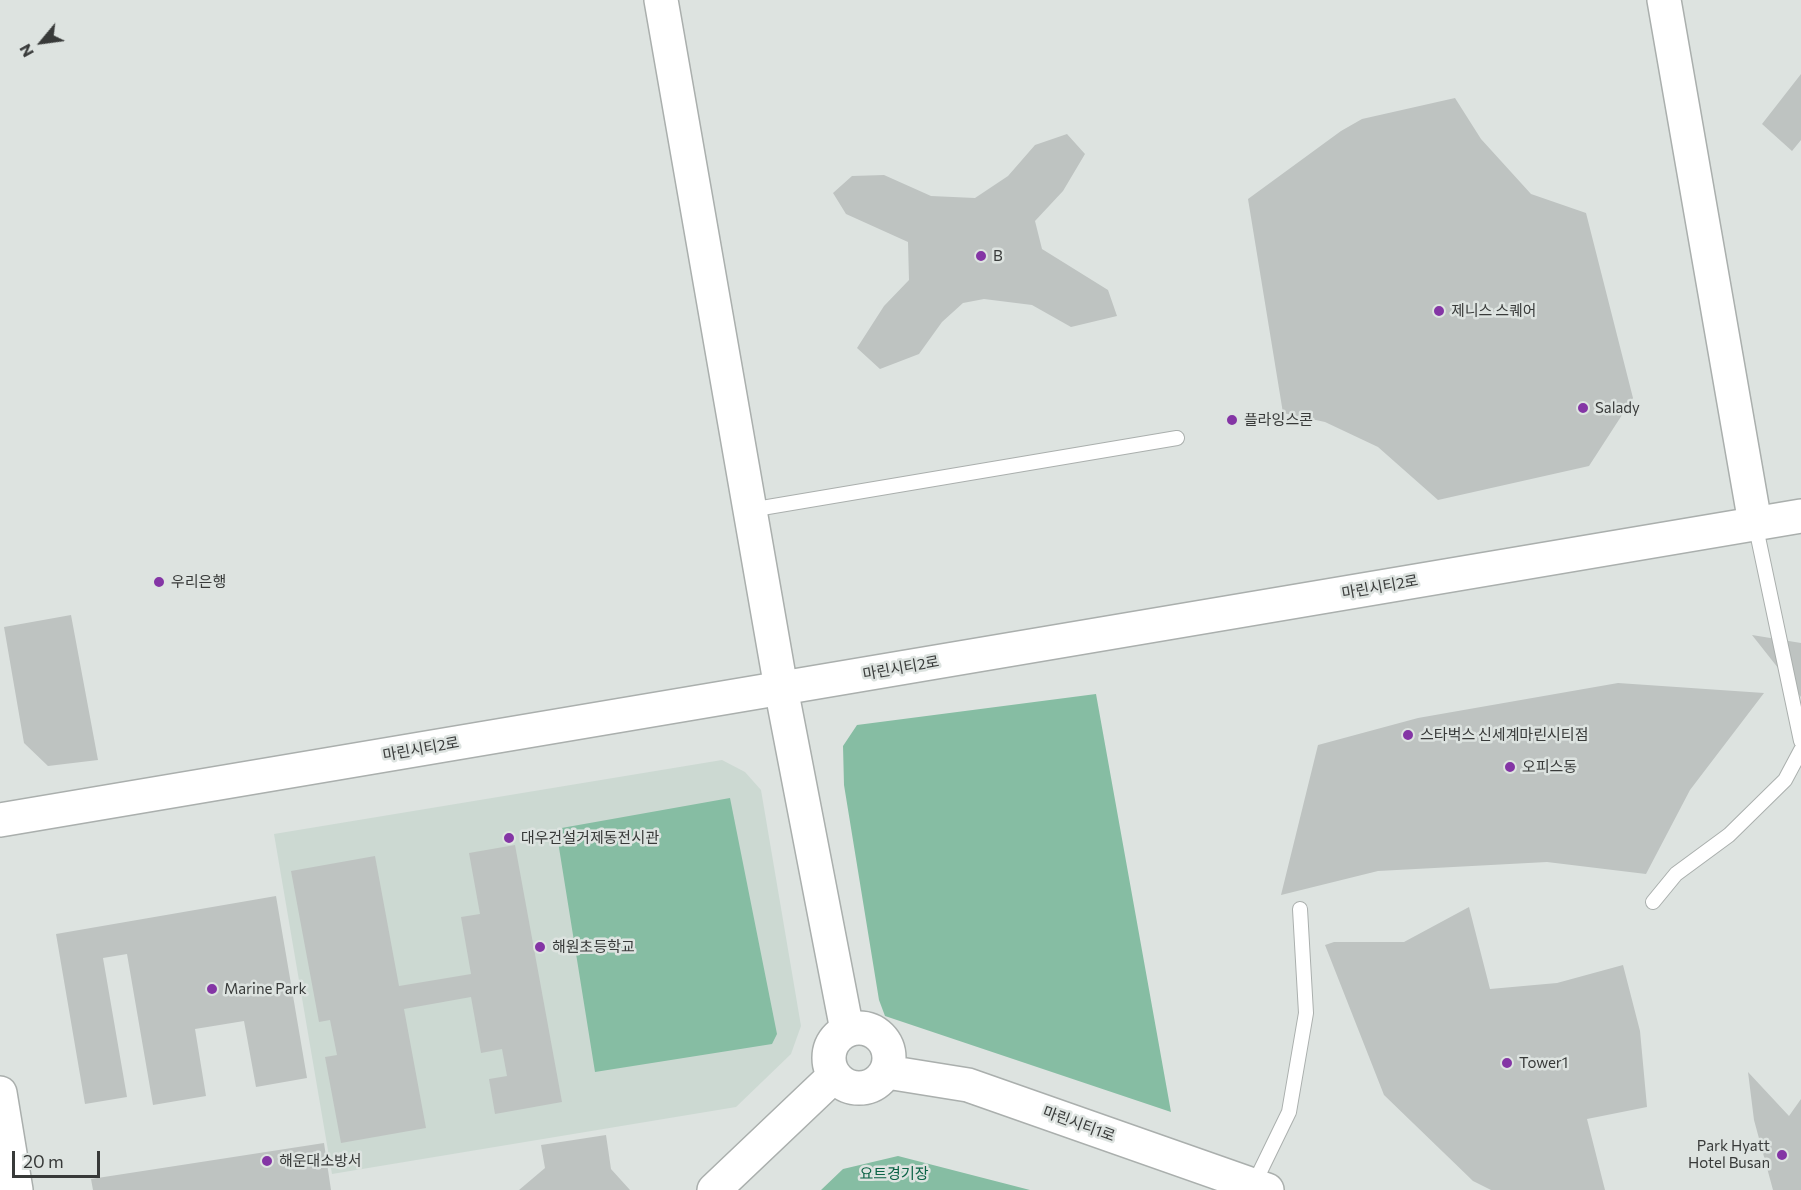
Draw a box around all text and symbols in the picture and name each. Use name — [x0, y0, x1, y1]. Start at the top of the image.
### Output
north arrow — [12, 12, 72, 72]
text: N — [15, 41, 37, 61]
place label: B — [993, 247, 1003, 265]
marker: B — [974, 249, 988, 263]
place label: 제니스 스퀘어 — [1451, 302, 1537, 320]
marker: 제니스 스퀘어 — [1432, 304, 1446, 318]
place label: Salady — [1595, 399, 1640, 417]
marker: Salady — [1576, 401, 1590, 415]
place label: 플라잉스콘 — [1244, 411, 1313, 429]
marker: 플라잉스콘 — [1225, 413, 1239, 427]
street label: 마린시티2로 — [1340, 571, 1420, 603]
place label: 우리은행 — [171, 573, 226, 591]
marker: 우리은행 — [152, 575, 166, 589]
street label: 마린시티2로 — [861, 652, 941, 684]
place label: 스타벅스 신세계마린시티점 — [1420, 726, 1588, 744]
marker: 스타벅스 신세계마린시티점 — [1401, 728, 1415, 742]
street label: 마린시티2로 — [381, 733, 461, 765]
place label: 오피스동 — [1522, 758, 1577, 776]
marker: 오피스동 — [1503, 760, 1517, 774]
place label: 대우건설거제동전시관 — [521, 829, 659, 847]
marker: 대우건설거제동전시관 — [502, 831, 516, 845]
place label: 해원초등학교 — [552, 938, 635, 956]
marker: 해원초등학교 — [533, 940, 547, 954]
place label: Marine Park — [224, 980, 307, 998]
marker: Marine Park — [205, 982, 219, 996]
place label: Tower1 — [1519, 1054, 1568, 1072]
marker: Tower1 — [1500, 1056, 1514, 1070]
street label: 마린시티1로 — [1040, 1103, 1118, 1145]
place label: Park Hyatt Hotel Busan — [1688, 1137, 1770, 1172]
scale bar — [15, 1139, 104, 1177]
marker: Park Hyatt Hotel Busan — [1775, 1148, 1789, 1162]
text: 20 m — [23, 1150, 64, 1172]
place label: 해운대소방서 — [279, 1152, 362, 1170]
marker: 해운대소방서 — [260, 1154, 274, 1168]
park label: 요트경기장 — [860, 1165, 928, 1183]

